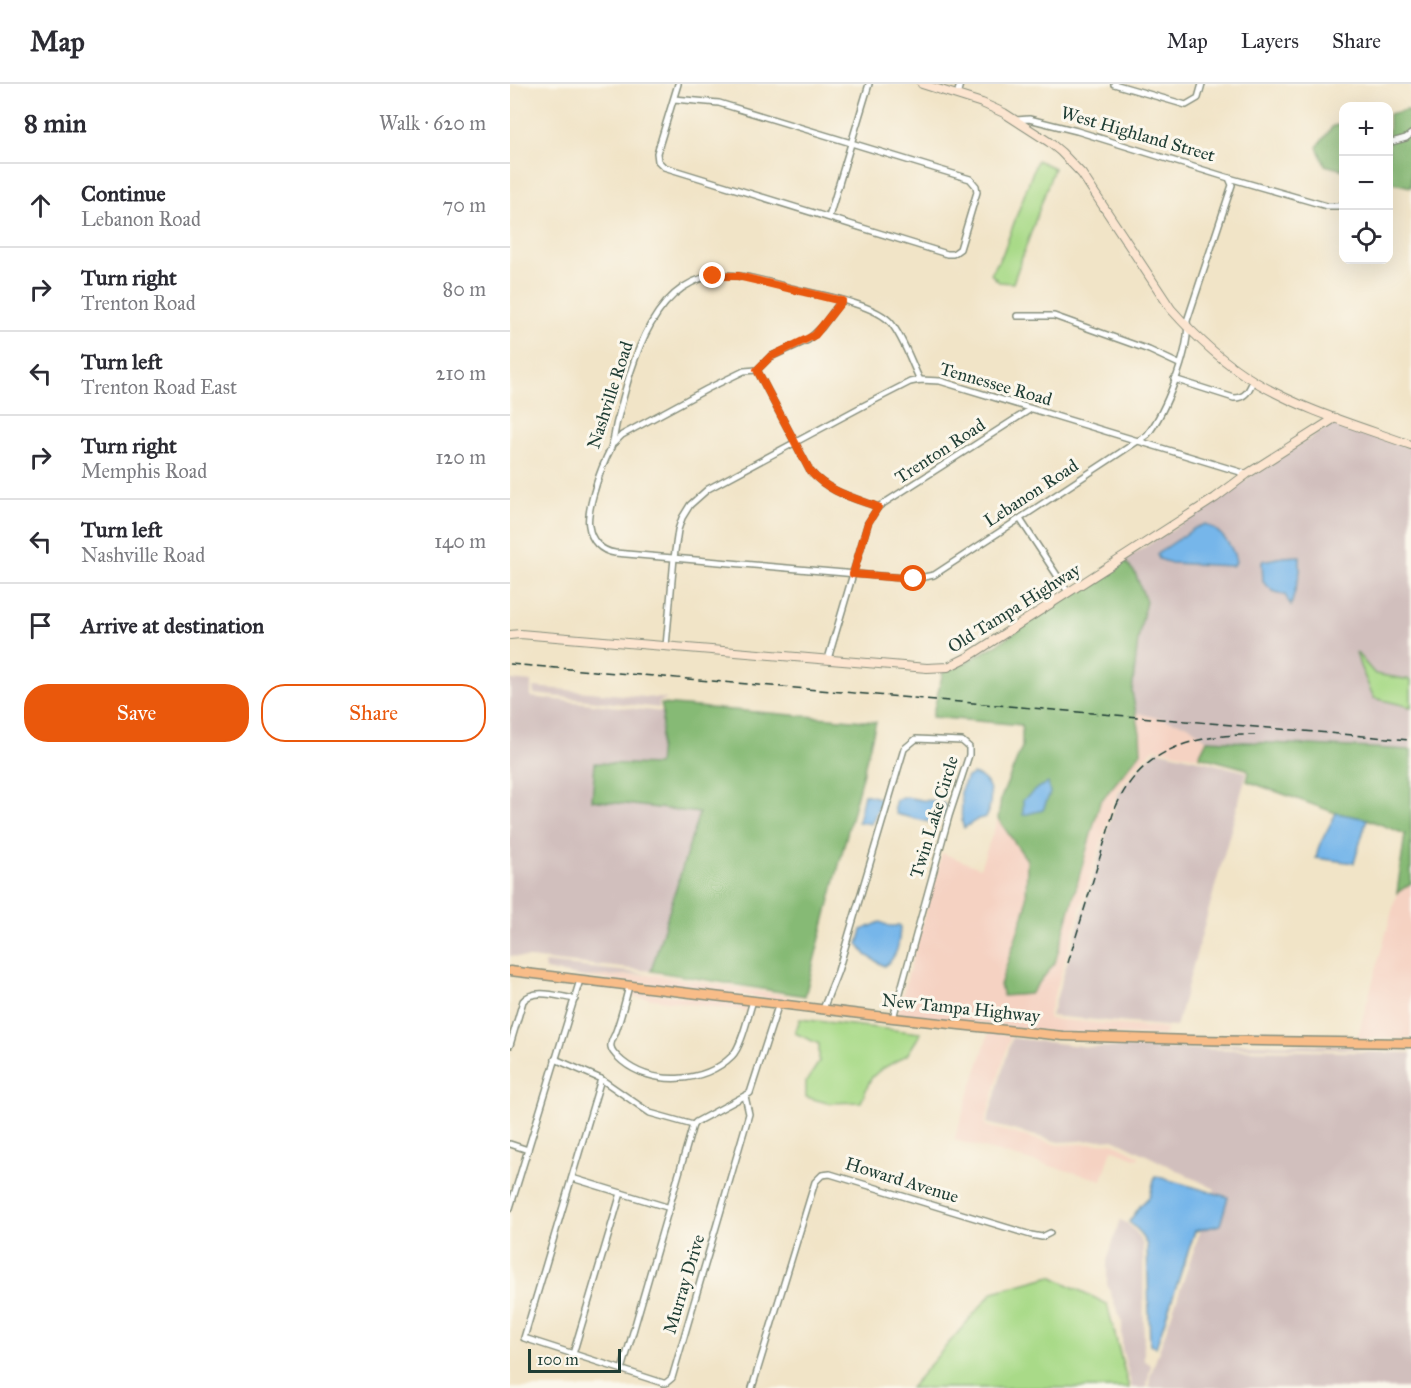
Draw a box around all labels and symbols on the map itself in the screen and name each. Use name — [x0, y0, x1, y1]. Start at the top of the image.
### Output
street label: West Highland Street — [1058, 101, 1218, 168]
route end — [699, 262, 725, 288]
street label: Nashville Road — [582, 338, 638, 452]
street label: Tennessee Road — [937, 357, 1055, 411]
street label: Trenton Road — [891, 414, 989, 488]
street label: Lebanon Road — [980, 454, 1082, 532]
street label: Old Tampa Highway — [944, 558, 1085, 659]
route start — [900, 565, 926, 591]
street label: Twin Lake Circle — [905, 753, 963, 881]
street label: New Tampa Highway — [881, 989, 1042, 1028]
street label: Howard Avenue — [843, 1152, 961, 1208]
street label: Murray Drive — [658, 1232, 710, 1336]
scale bar — [528, 1346, 621, 1374]

